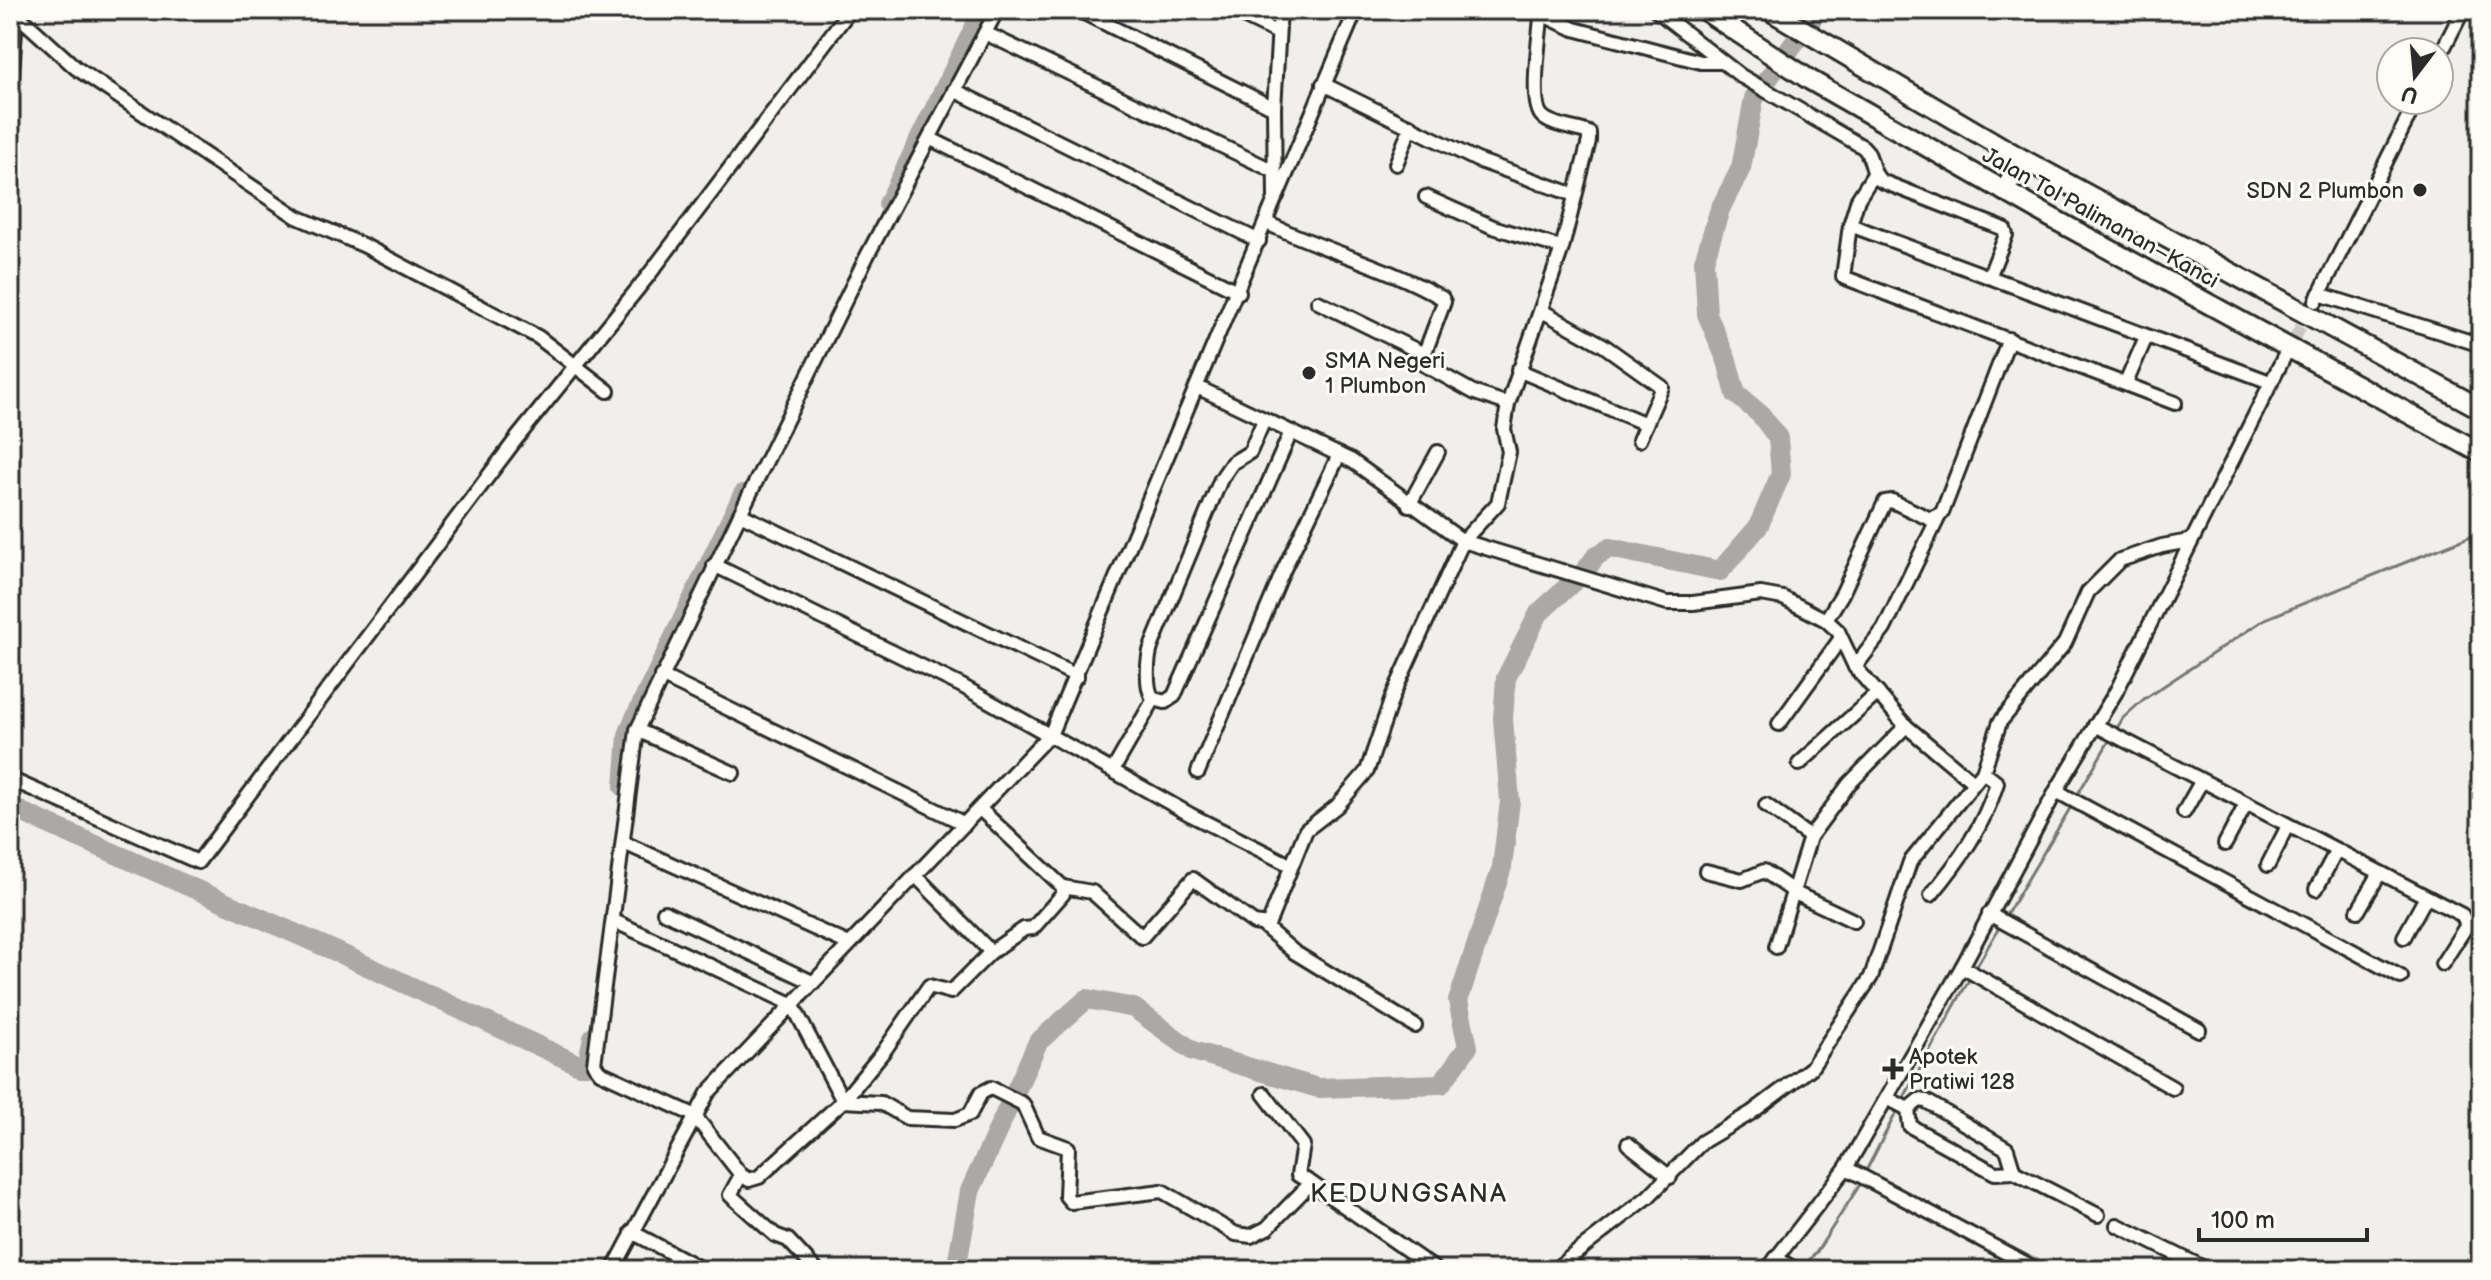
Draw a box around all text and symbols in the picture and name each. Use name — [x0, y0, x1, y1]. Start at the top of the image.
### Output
north arrow — [2375, 36, 2455, 116]
text: U — [2399, 79, 2421, 109]
street label: Jalan Tol Palimanan–Kanci — [1977, 142, 2223, 295]
place label: SDN 2 Plumbon — [2247, 178, 2404, 205]
marker: SDN 2 Plumbon — [2411, 181, 2429, 199]
place label: SMA Negeri 1 Plumbon — [1325, 348, 1445, 400]
marker: SMA Negeri 1 Plumbon — [1300, 364, 1318, 382]
place label: Apotek Pratiwi 128 — [1909, 1044, 2015, 1096]
marker: Apotek Pratiwi 128 — [1884, 1060, 1902, 1078]
district label: KEDUNGSANA — [1310, 1179, 1508, 1210]
scale bar — [2199, 1192, 2367, 1242]
text: 100 m — [2211, 1206, 2275, 1235]

